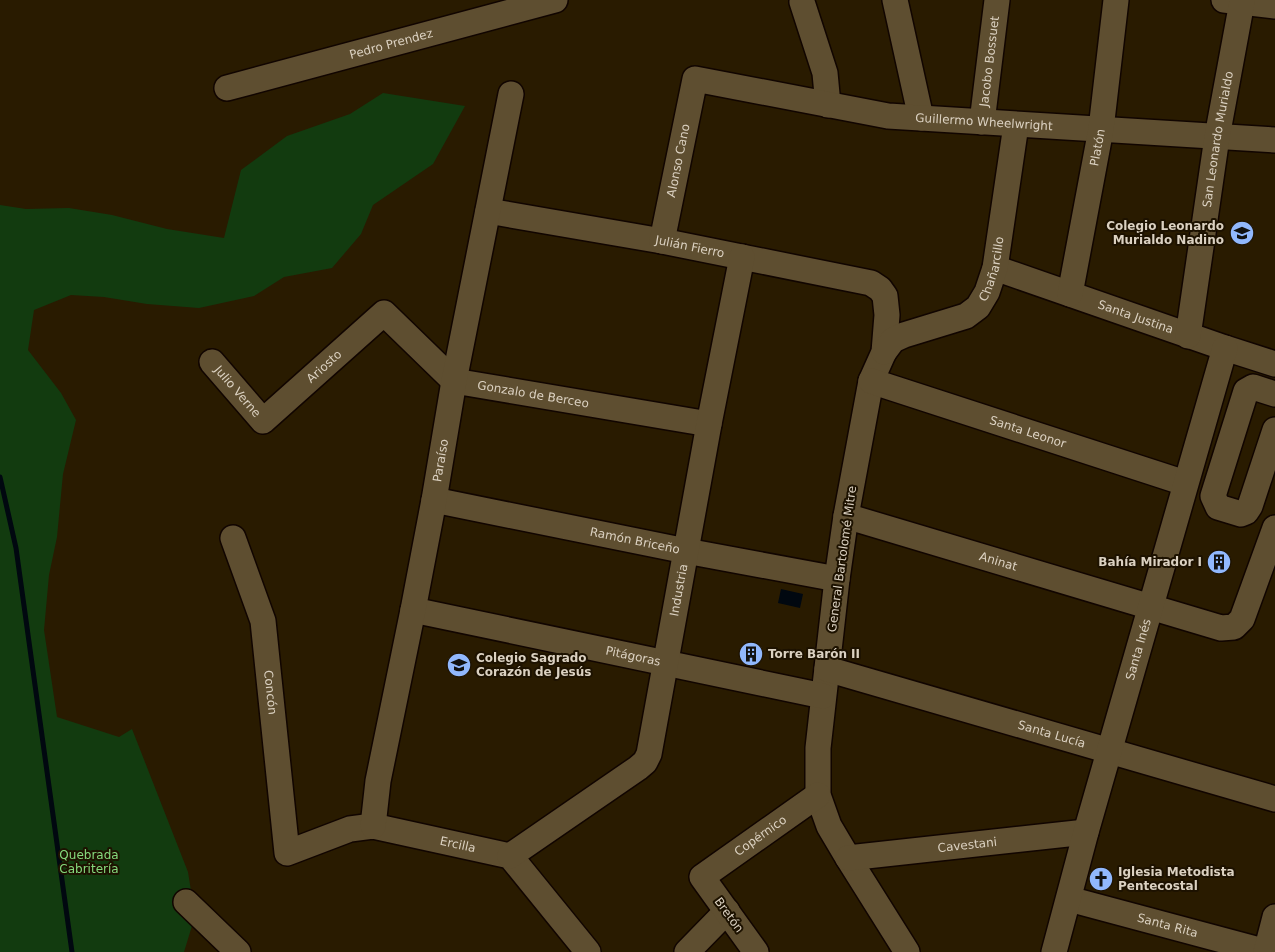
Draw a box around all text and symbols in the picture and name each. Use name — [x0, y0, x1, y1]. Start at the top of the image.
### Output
street label: Jacobo Bossuet — [977, 15, 1002, 109]
street label: Pedro Prendez — [348, 26, 434, 62]
street label: San Leonardo Murialdo — [1200, 70, 1236, 208]
street label: Guillermo Wheelwright — [915, 111, 1053, 133]
street label: Alonso Cano — [664, 123, 693, 199]
street label: Platón — [1087, 128, 1108, 167]
place label: Colegio Leonardo Murialdo Nadino — [1106, 219, 1224, 247]
school or university icon: Colegio Leonardo Murialdo Nadino — [1229, 220, 1255, 246]
street label: Julián Fierro — [653, 233, 726, 260]
street label: Chañarcillo — [976, 236, 1007, 304]
street label: Santa Justina — [1096, 297, 1175, 337]
street label: Ariosto — [304, 347, 345, 386]
street label: Julio Verne — [211, 362, 264, 420]
street label: Gonzalo de Berceo — [476, 378, 590, 411]
street label: Santa Leonor — [988, 413, 1068, 451]
street label: Paraíso — [430, 438, 451, 483]
street label: General Bartolomé Mitre — [825, 485, 859, 633]
street label: Ramón Briceño — [589, 525, 681, 557]
street label: Aninat — [978, 549, 1019, 574]
building icon: Bahía Mirador I — [1206, 549, 1232, 575]
place label: Bahía Mirador I — [1098, 555, 1202, 569]
street label: Industria — [667, 563, 690, 618]
street label: Santa Inés — [1123, 617, 1154, 682]
building icon: Torre Barón II — [738, 641, 764, 667]
street label: Pitágoras — [604, 644, 662, 669]
place label: Torre Barón II — [768, 647, 860, 661]
place label: Colegio Sagrado Corazón de Jesús — [476, 651, 591, 679]
school or university icon: Colegio Sagrado Corazón de Jesús — [446, 652, 472, 678]
street label: Concón — [261, 669, 280, 715]
street label: Santa Lucía — [1016, 718, 1087, 751]
street label: Copérnico — [732, 813, 789, 859]
street label: Ercilla — [439, 834, 477, 855]
street label: Cavestani — [937, 835, 998, 855]
park label: Quebrada Cabritería — [59, 848, 119, 876]
place label: Iglesia Metodista Pentecostal — [1118, 865, 1235, 893]
church icon: Iglesia Metodista Pentecostal — [1088, 866, 1114, 892]
street label: Bretón — [712, 895, 746, 935]
street label: Santa Rita — [1136, 911, 1199, 940]

